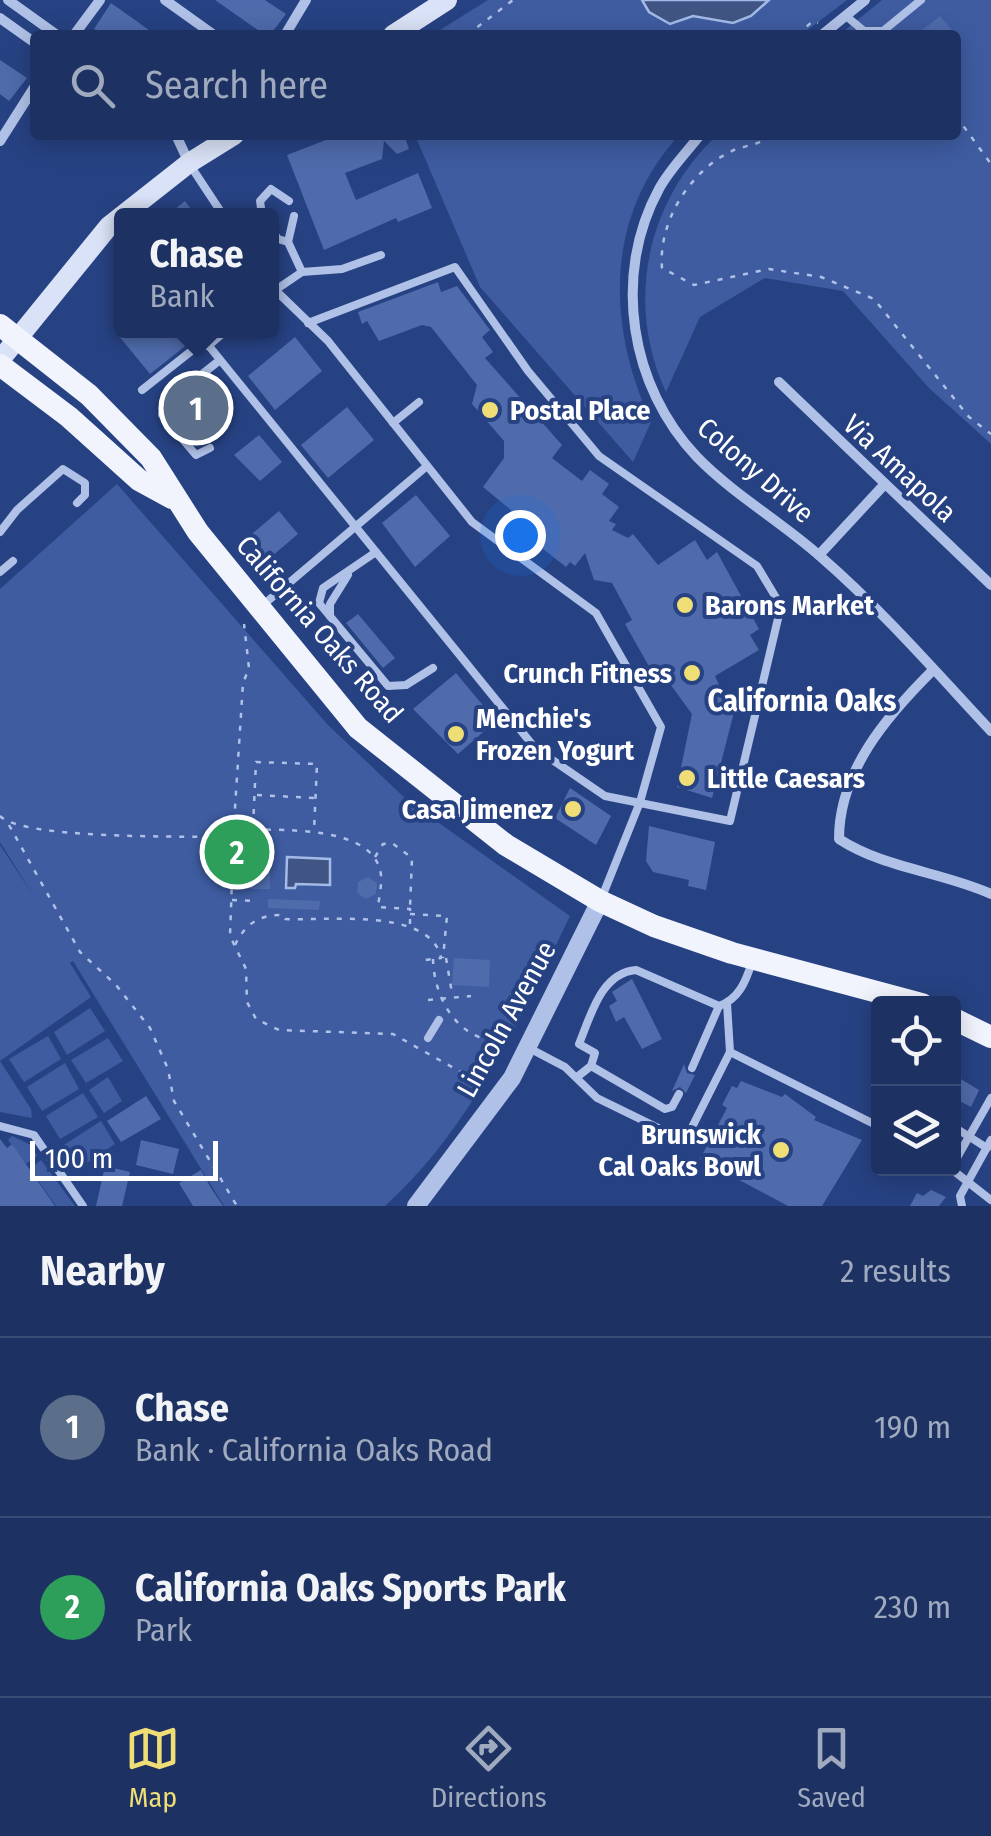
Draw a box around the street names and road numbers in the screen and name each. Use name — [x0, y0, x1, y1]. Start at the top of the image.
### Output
street label: Via Amapola — [836, 408, 963, 529]
street label: Colony Drive — [691, 411, 821, 530]
street label: California Oaks Road — [229, 529, 410, 730]
street label: Lincoln Avenue — [450, 935, 563, 1103]

